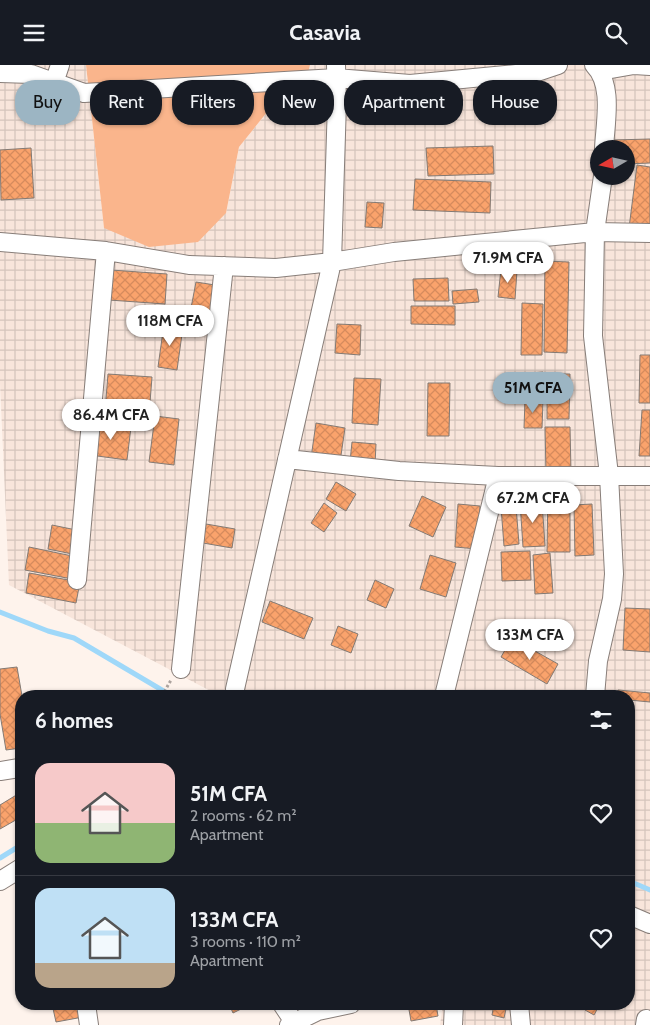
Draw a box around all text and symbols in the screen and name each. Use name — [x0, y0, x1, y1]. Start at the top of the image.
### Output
icon: menu — [20, 19, 48, 47]
text: Casavia — [289, 19, 361, 46]
icon: search — [602, 19, 630, 47]
chip: Buy — [15, 80, 80, 125]
chip: Rent — [90, 80, 162, 125]
chip: Filters — [172, 80, 254, 125]
chip: New — [264, 80, 334, 125]
chip: Apartment — [344, 80, 463, 125]
chip: House — [473, 80, 557, 125]
north arrow — [590, 140, 635, 185]
map controls — [590, 140, 635, 185]
pin: 71.9M CFA — [451, 241, 565, 284]
text: 71.9M CFA — [473, 248, 543, 267]
pin: 118M CFA — [118, 305, 222, 347]
text: 118M CFA — [137, 311, 203, 330]
pin: 51M CFA — [487, 371, 579, 414]
text: 51M CFA — [504, 378, 562, 397]
pin: 86.4M CFA — [54, 399, 168, 441]
text: 86.4M CFA — [73, 405, 149, 424]
pin: 67.2M CFA — [476, 481, 590, 524]
text: 67.2M CFA — [497, 488, 569, 507]
pin: 133M CFA — [478, 619, 582, 661]
text: 133M CFA — [496, 625, 564, 644]
icon: filters — [587, 706, 615, 734]
text: 6 homes — [35, 708, 113, 733]
text: 51M CFA — [190, 781, 267, 806]
icon: home — [75, 783, 135, 843]
icon: heart — [587, 799, 615, 827]
text: 2 rooms · 62 m² — [190, 806, 297, 825]
text: Apartment — [190, 825, 263, 844]
text: 133M CFA — [190, 907, 278, 932]
icon: home — [75, 908, 135, 968]
icon: heart — [587, 924, 615, 952]
text: 3 rooms · 110 m² — [190, 932, 301, 951]
text: Apartment — [190, 951, 263, 970]

